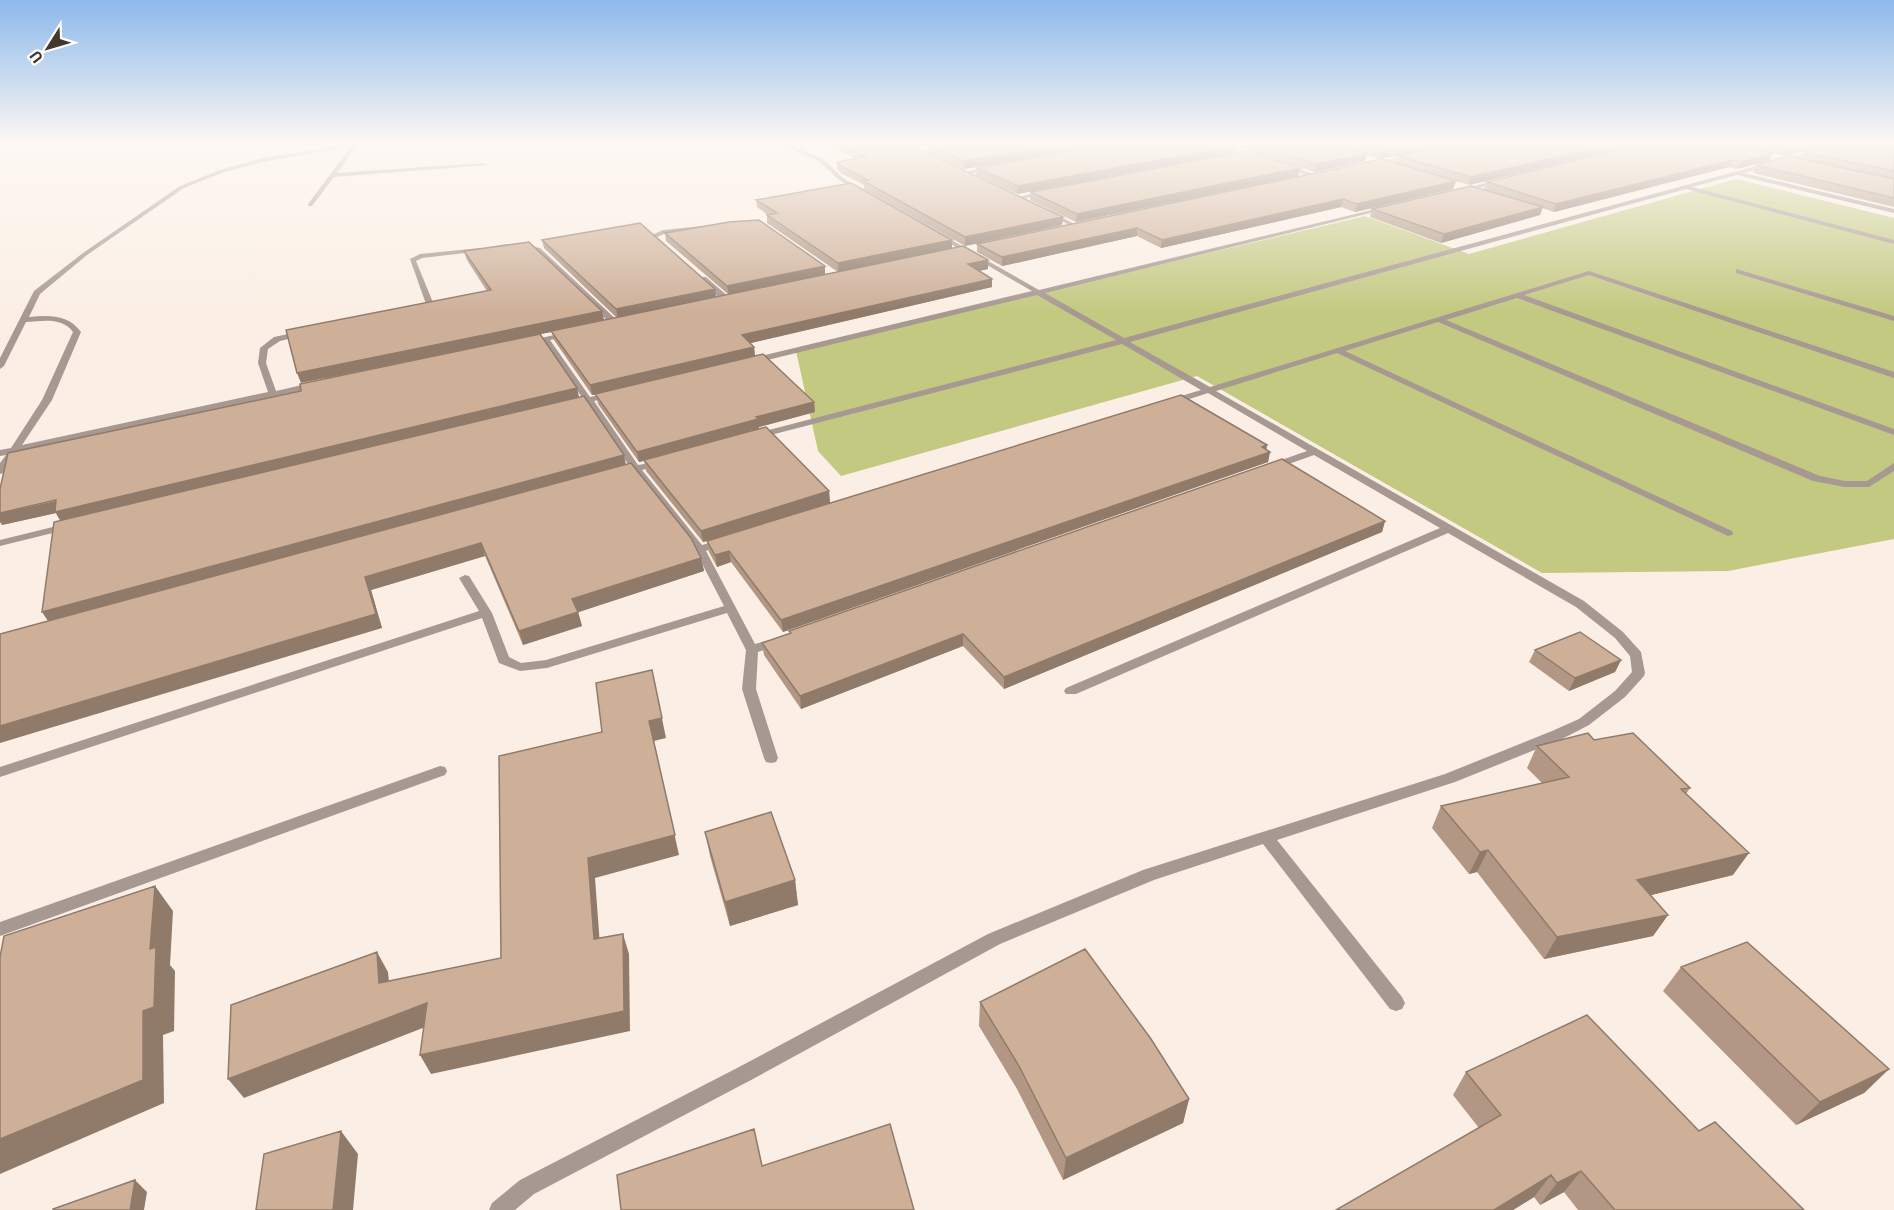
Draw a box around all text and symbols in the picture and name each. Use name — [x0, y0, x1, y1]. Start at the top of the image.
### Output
north arrow — [18, 18, 78, 78]
text: U — [25, 48, 46, 67]

